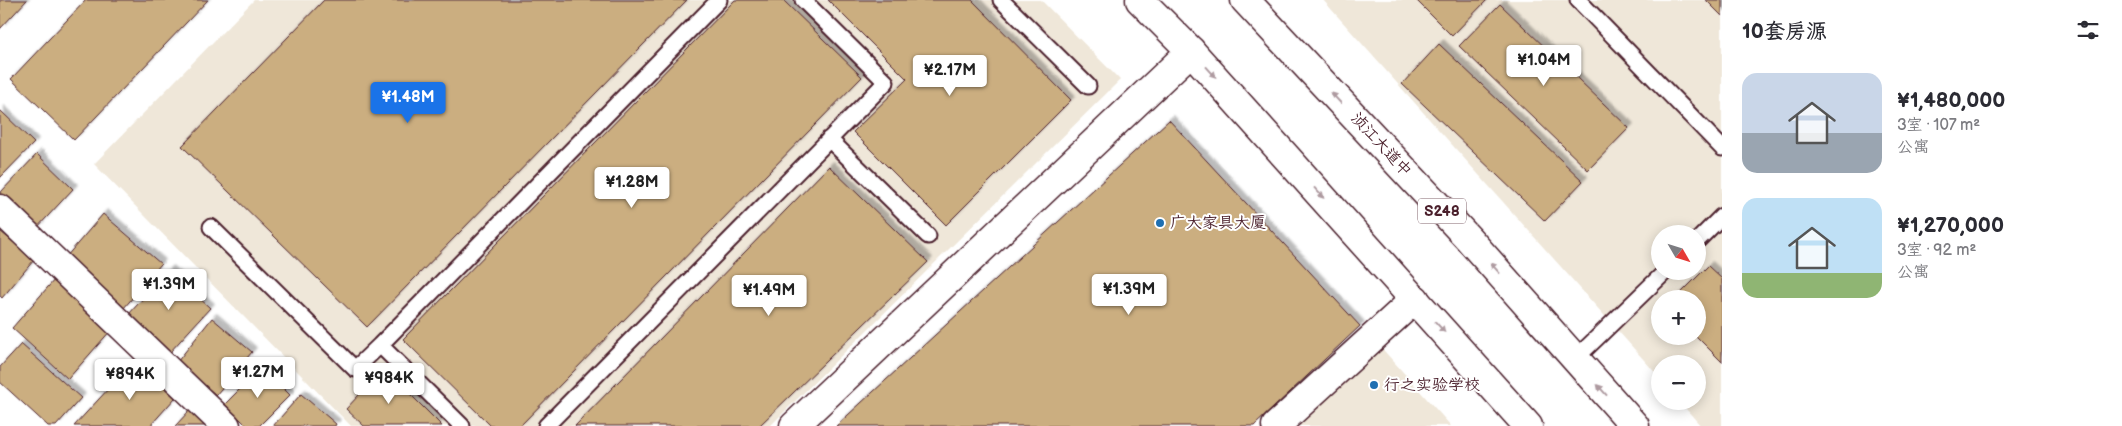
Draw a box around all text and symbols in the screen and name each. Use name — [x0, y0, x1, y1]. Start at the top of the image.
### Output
icon: filters — [2074, 16, 2102, 44]
text: 10套房源 — [1742, 19, 1827, 44]
pin: ¥1.04M — [1503, 44, 1585, 87]
text: ¥1.04M — [1517, 51, 1571, 70]
pin: ¥2.17M — [909, 54, 991, 97]
text: ¥2.17M — [924, 61, 976, 80]
one-way arrow — [1205, 66, 1217, 78]
pin: ¥1.48M — [367, 82, 449, 124]
text: ¥1.48M — [382, 88, 434, 107]
text: ¥1,480,000 — [1897, 88, 2005, 113]
one-way arrow — [1330, 92, 1342, 104]
icon: home — [1782, 93, 1842, 153]
street label: 浈江大道中 — [1347, 109, 1415, 181]
text: 3室 · 107 m² — [1897, 116, 1980, 135]
text: 公寓 — [1897, 138, 1929, 157]
pin: ¥1.28M — [591, 166, 673, 209]
text: ¥1.28M — [605, 173, 659, 192]
one-way arrow — [1314, 187, 1325, 200]
road number: S248 — [1418, 198, 1466, 224]
text: ¥1,270,000 — [1897, 213, 2004, 238]
place label: 广大家具大厦 — [1170, 214, 1266, 233]
marker: 广大家具大厦 — [1154, 217, 1166, 229]
icon: home — [1782, 218, 1842, 278]
north arrow — [1651, 225, 1706, 280]
map controls — [1651, 225, 1706, 410]
text: 3室 · 92 m² — [1897, 241, 1976, 260]
one-way arrow — [1489, 261, 1500, 274]
text: 公寓 — [1897, 263, 1929, 282]
pin: ¥1.39M — [128, 268, 210, 311]
pin: ¥1.49M — [728, 274, 810, 317]
pin: ¥1.39M — [1088, 274, 1170, 316]
text: ¥1.39M — [143, 275, 195, 294]
text: ¥1.39M — [1103, 280, 1155, 299]
text: ¥1.49M — [743, 281, 795, 300]
button: + — [1651, 290, 1706, 345]
one-way arrow — [1434, 321, 1446, 333]
button: − — [1651, 355, 1706, 410]
pin: ¥1.27M — [217, 356, 299, 399]
pin: ¥894K — [95, 358, 165, 401]
pin: ¥984K — [354, 362, 424, 405]
text: ¥1.27M — [232, 363, 284, 382]
text: ¥894K — [105, 365, 155, 384]
text: ¥984K — [364, 369, 414, 388]
place label: 行之实验学校 — [1384, 376, 1480, 395]
marker: 行之实验学校 — [1368, 379, 1380, 391]
one-way arrow — [1597, 383, 1608, 396]

